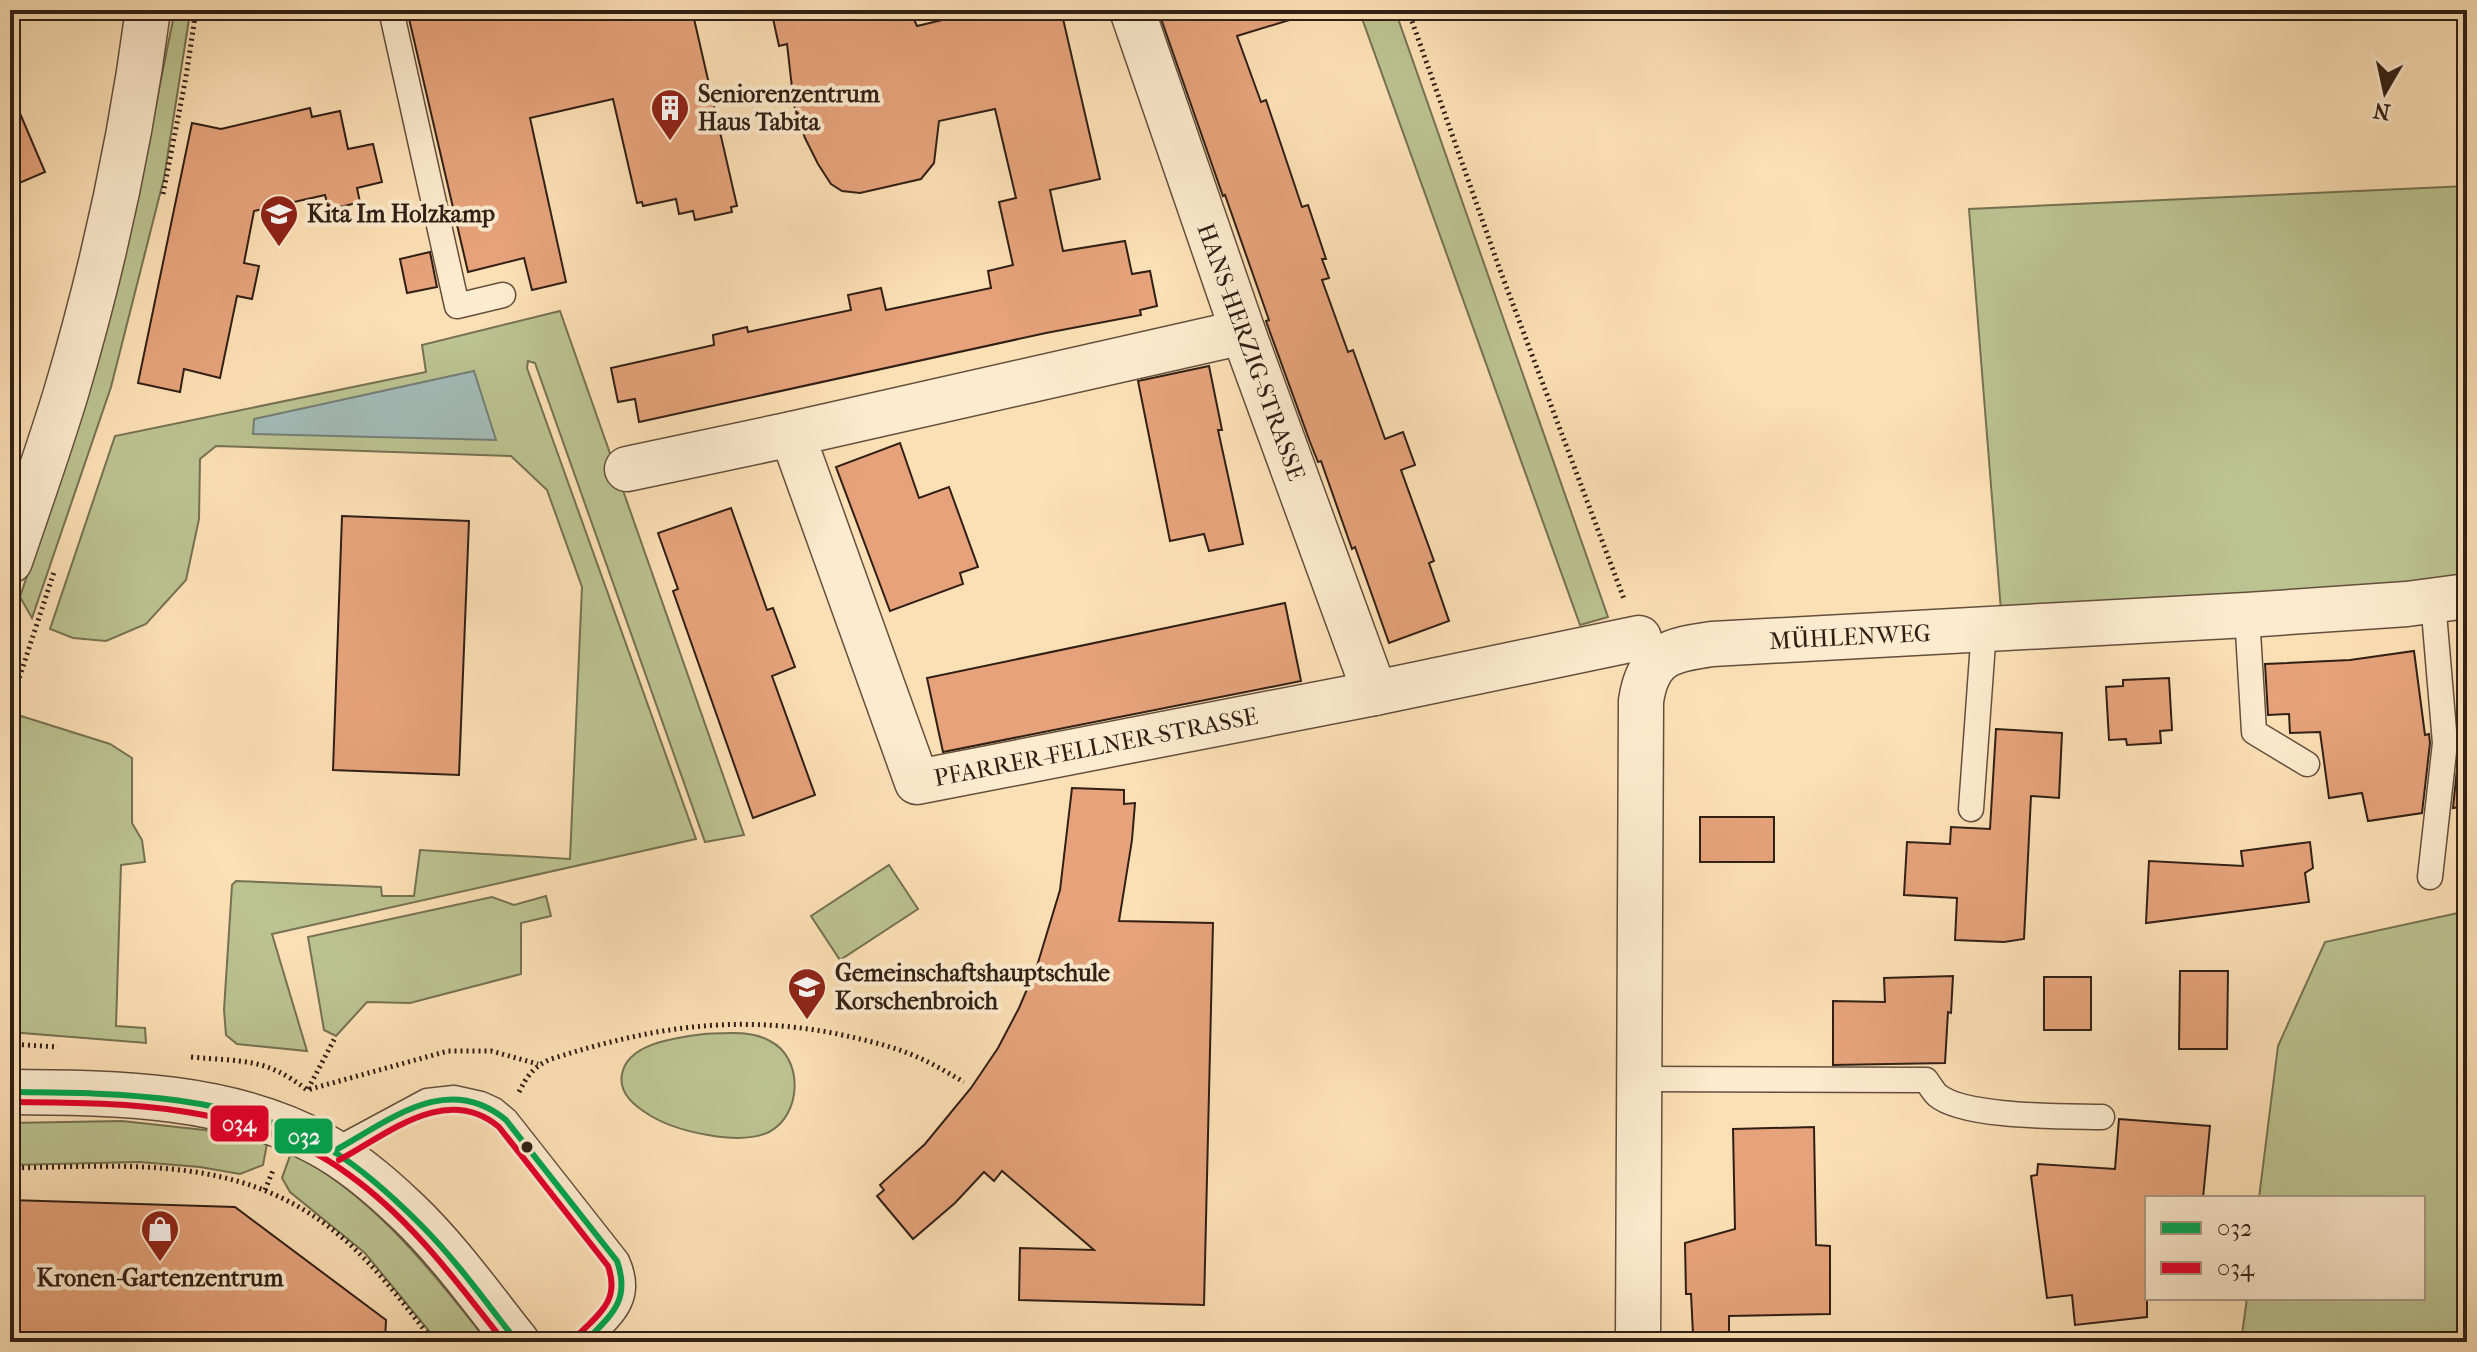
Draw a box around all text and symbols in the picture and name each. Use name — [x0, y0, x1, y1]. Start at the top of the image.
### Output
north arrow — [2345, 52, 2425, 132]
place label: Seniorenzentrum Haus Tabita — [698, 80, 881, 136]
building icon: Seniorenzentrum Haus Tabita — [649, 87, 691, 142]
text: N — [2371, 97, 2392, 125]
school or university icon: Kita Im Holzkamp — [258, 193, 300, 248]
place label: Kita Im Holzkamp — [307, 200, 495, 228]
street label: HANS-HERZIG-STRASSE — [1191, 219, 1311, 485]
street label: MÜHLENWEG — [1768, 618, 1932, 655]
street label: PFARRER-FELLNER-STRASSE — [932, 702, 1260, 792]
place label: Gemeinschaftshauptschule Korschenbroich — [835, 959, 1110, 1015]
school or university icon: Gemeinschaftshauptschule Korschenbroich — [786, 966, 828, 1021]
line badge: 034 — [209, 1104, 270, 1143]
text: 034 — [222, 1111, 257, 1137]
line badge: 032 — [273, 1117, 334, 1155]
text: 032 — [288, 1124, 320, 1150]
unlabelled marker — [519, 1139, 535, 1155]
legend — [2145, 1196, 2425, 1300]
shop icon: Kronen-Gartenzentrum — [139, 1208, 181, 1263]
text: 032 — [2217, 1214, 2252, 1242]
text: 034 — [2217, 1254, 2255, 1282]
place label: Kronen-Gartenzentrum — [37, 1264, 284, 1292]

